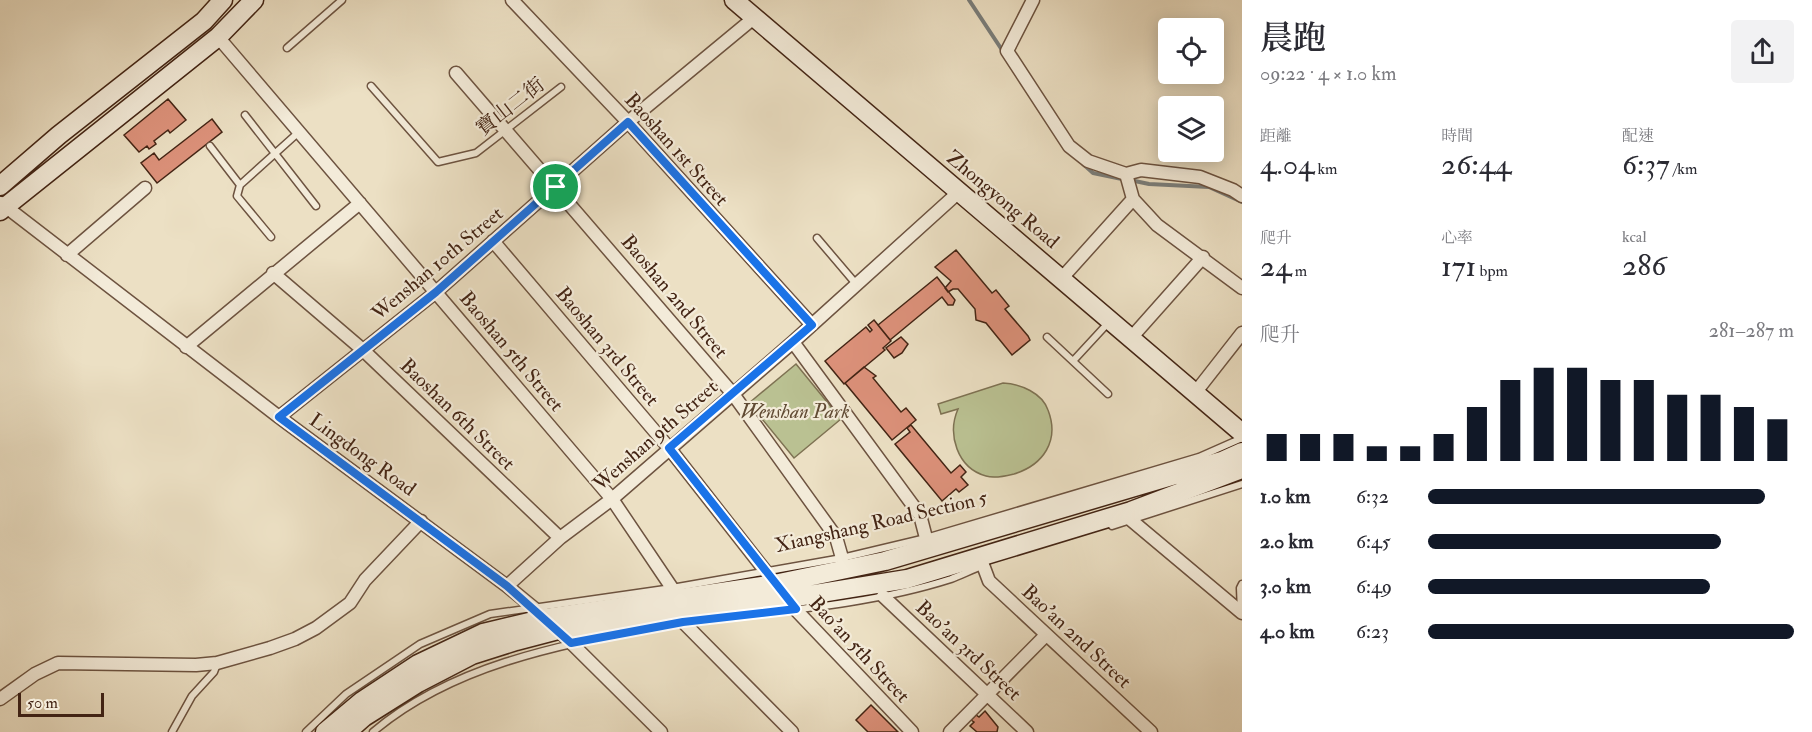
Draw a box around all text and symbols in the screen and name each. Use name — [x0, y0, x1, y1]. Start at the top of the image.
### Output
map controls — [1158, 18, 1224, 162]
button: locate — [1158, 18, 1224, 84]
text: 晨跑 — [1260, 18, 1326, 59]
button: share — [1731, 20, 1794, 83]
text: 09:22 · 4 × 1.0 km — [1260, 61, 1397, 86]
street label: 寶山二街 — [471, 72, 550, 141]
street label: Baoshan 1st Street — [619, 88, 734, 212]
button: layers — [1158, 96, 1224, 162]
text: 距離 — [1260, 126, 1292, 146]
text: 時間 — [1441, 126, 1473, 146]
text: 配速 — [1622, 126, 1654, 146]
street label: Zhongyong Road — [941, 145, 1064, 254]
text: 4.04 — [1260, 146, 1314, 183]
text: 26:44 — [1441, 146, 1511, 183]
text: 6:37 — [1622, 146, 1670, 183]
text: km — [1314, 159, 1337, 179]
text: /km — [1670, 159, 1697, 179]
pin — [530, 161, 581, 212]
icon: arrive — [539, 170, 572, 203]
street label: Wenshan 10th Street — [366, 201, 509, 326]
text: kcal — [1622, 227, 1647, 247]
text: 爬升 — [1260, 228, 1292, 248]
text: 心率 — [1441, 228, 1473, 248]
street label: Baoshan 2nd Street — [616, 229, 734, 364]
text: 286 — [1622, 247, 1666, 284]
text: 24 — [1260, 248, 1291, 285]
text: 171 — [1441, 248, 1476, 285]
text: m — [1291, 261, 1307, 281]
text: bpm — [1476, 261, 1508, 281]
street label: Baoshan 3rd Street — [550, 281, 665, 412]
street label: Baoshan 5th Street — [454, 286, 569, 417]
text: 281–287 m — [1709, 318, 1794, 343]
text: 爬升 — [1260, 322, 1300, 347]
street label: Baoshan 6th Street — [395, 353, 521, 476]
street label: Wenshan 9th Street — [587, 374, 723, 497]
park label: Wenshan Park — [740, 399, 850, 424]
street label: Lingdong Road — [305, 407, 421, 502]
text: 1.0 km — [1260, 484, 1311, 509]
text: 6:32 — [1356, 484, 1389, 509]
street label: Xiangshang Road Section 5 — [772, 485, 990, 558]
text: 2.0 km — [1260, 529, 1314, 554]
text: 6:45 — [1356, 529, 1391, 554]
text: 3.0 km — [1260, 574, 1311, 599]
text: 6:49 — [1356, 574, 1392, 599]
street label: Bao’an 2nd Street — [1017, 579, 1137, 694]
street label: Bao’an 5th Street — [804, 591, 916, 708]
street label: Bao’an 3rd Street — [911, 595, 1027, 706]
text: 4.0 km — [1260, 619, 1315, 644]
text: 6:23 — [1356, 619, 1389, 644]
scale bar — [18, 690, 104, 718]
text: 50 m — [27, 693, 58, 713]

